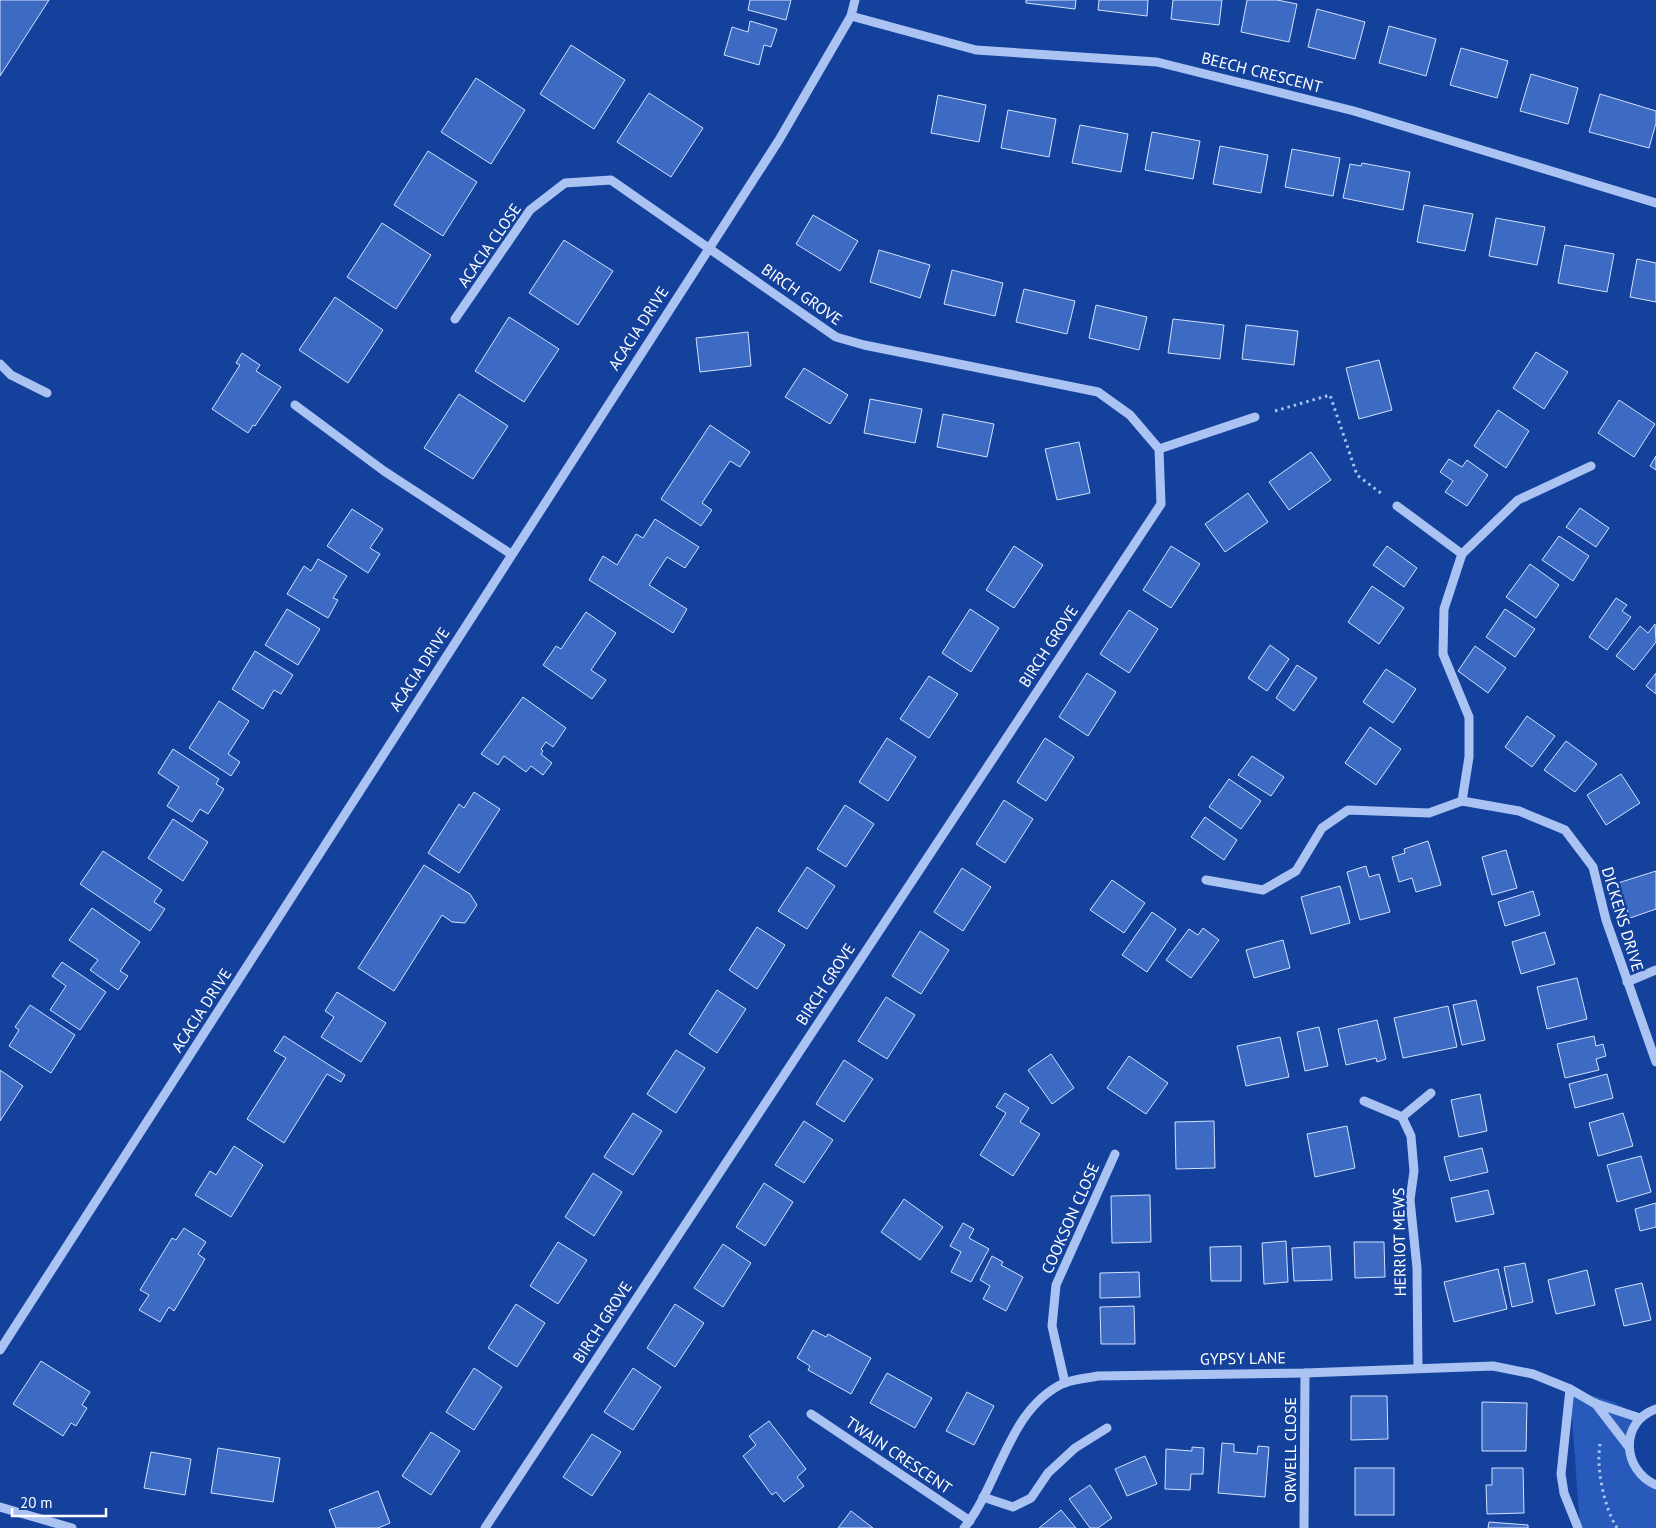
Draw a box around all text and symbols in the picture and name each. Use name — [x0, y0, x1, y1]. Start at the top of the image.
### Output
street label: BEECH CRESCENT — [1200, 47, 1325, 97]
street label: ACACIA CLOSE — [453, 199, 525, 291]
street label: BIRCH GROVE — [758, 259, 846, 329]
street label: ACACIA DRIVE — [604, 282, 672, 374]
street label: BIRCH GROVE — [1014, 601, 1082, 691]
street label: ACACIA DRIVE — [385, 623, 453, 715]
street label: DICKENS DRIVE — [1598, 864, 1648, 974]
street label: BIRCH GROVE — [791, 939, 859, 1029]
street label: ACACIA DRIVE — [167, 964, 235, 1056]
street label: COOKSON CLOSE — [1037, 1159, 1103, 1277]
street label: HERRIOT MEWS — [1388, 1187, 1410, 1297]
street label: BIRCH GROVE — [568, 1277, 636, 1367]
street label: GYPSY LANE — [1200, 1347, 1286, 1369]
street label: ORWELL CLOSE — [1280, 1397, 1300, 1503]
street label: TWAIN CRESCENT — [842, 1412, 956, 1498]
scale bar — [12, 1486, 106, 1518]
text: 20 m — [20, 1493, 53, 1512]

